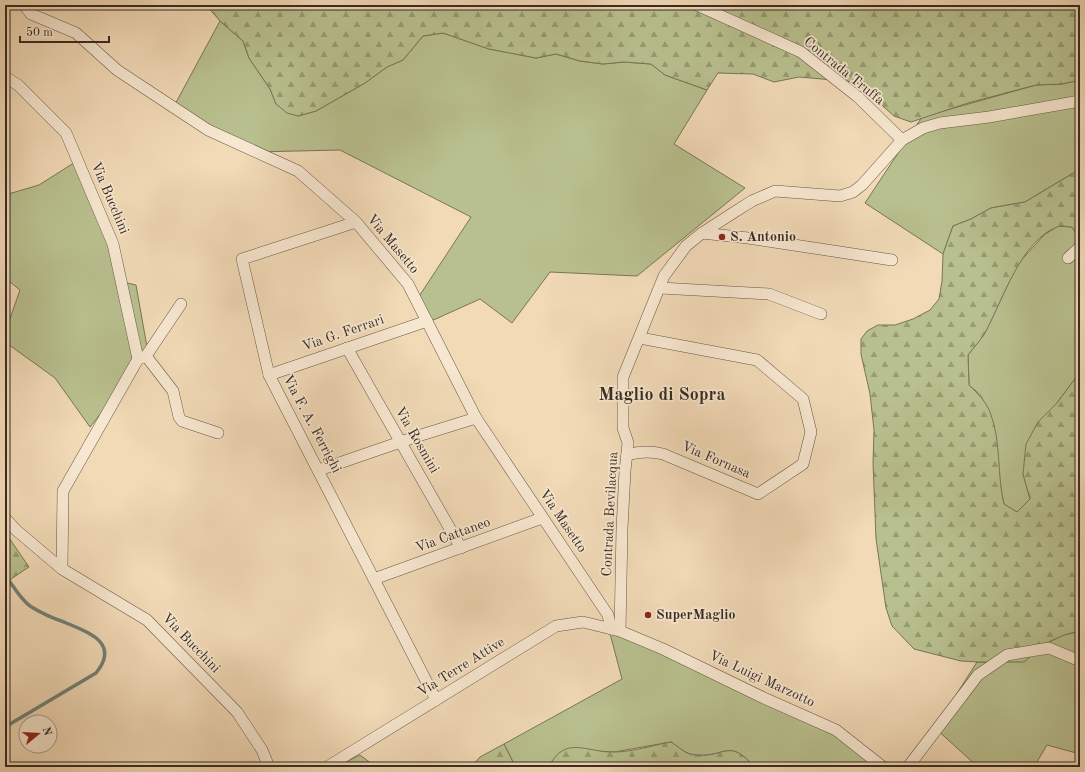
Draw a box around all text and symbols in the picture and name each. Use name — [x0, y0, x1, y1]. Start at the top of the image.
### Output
scale bar — [20, 18, 109, 44]
text: 50 m — [26, 26, 53, 39]
street label: Contrada Truffa — [801, 34, 887, 108]
street label: Via Bucchini — [89, 160, 132, 236]
street label: Via Masetto — [364, 212, 422, 276]
place label: S. Antonio — [730, 230, 796, 244]
marker: S. Antonio — [717, 232, 727, 242]
street label: Via G. Ferrari — [300, 312, 386, 354]
street label: Via F. A. Ferrighi — [280, 373, 344, 475]
district label: Maglio di Sopra — [598, 386, 726, 404]
street label: Via Rosmini — [392, 404, 442, 476]
street label: Via Fornasa — [679, 439, 753, 481]
street label: Contrada Bevilacqua — [600, 451, 620, 577]
street label: Via Masetto — [537, 487, 589, 555]
street label: Via Cattaneo — [414, 515, 492, 555]
place label: SuperMaglio — [656, 608, 736, 622]
street label: Via Bucchini — [159, 610, 223, 676]
marker: SuperMaglio — [643, 610, 653, 620]
street label: Via Terre Attive — [415, 635, 507, 699]
street label: Via Luigi Marzotto — [707, 648, 817, 710]
north arrow — [18, 714, 58, 754]
text: N — [40, 726, 53, 738]

